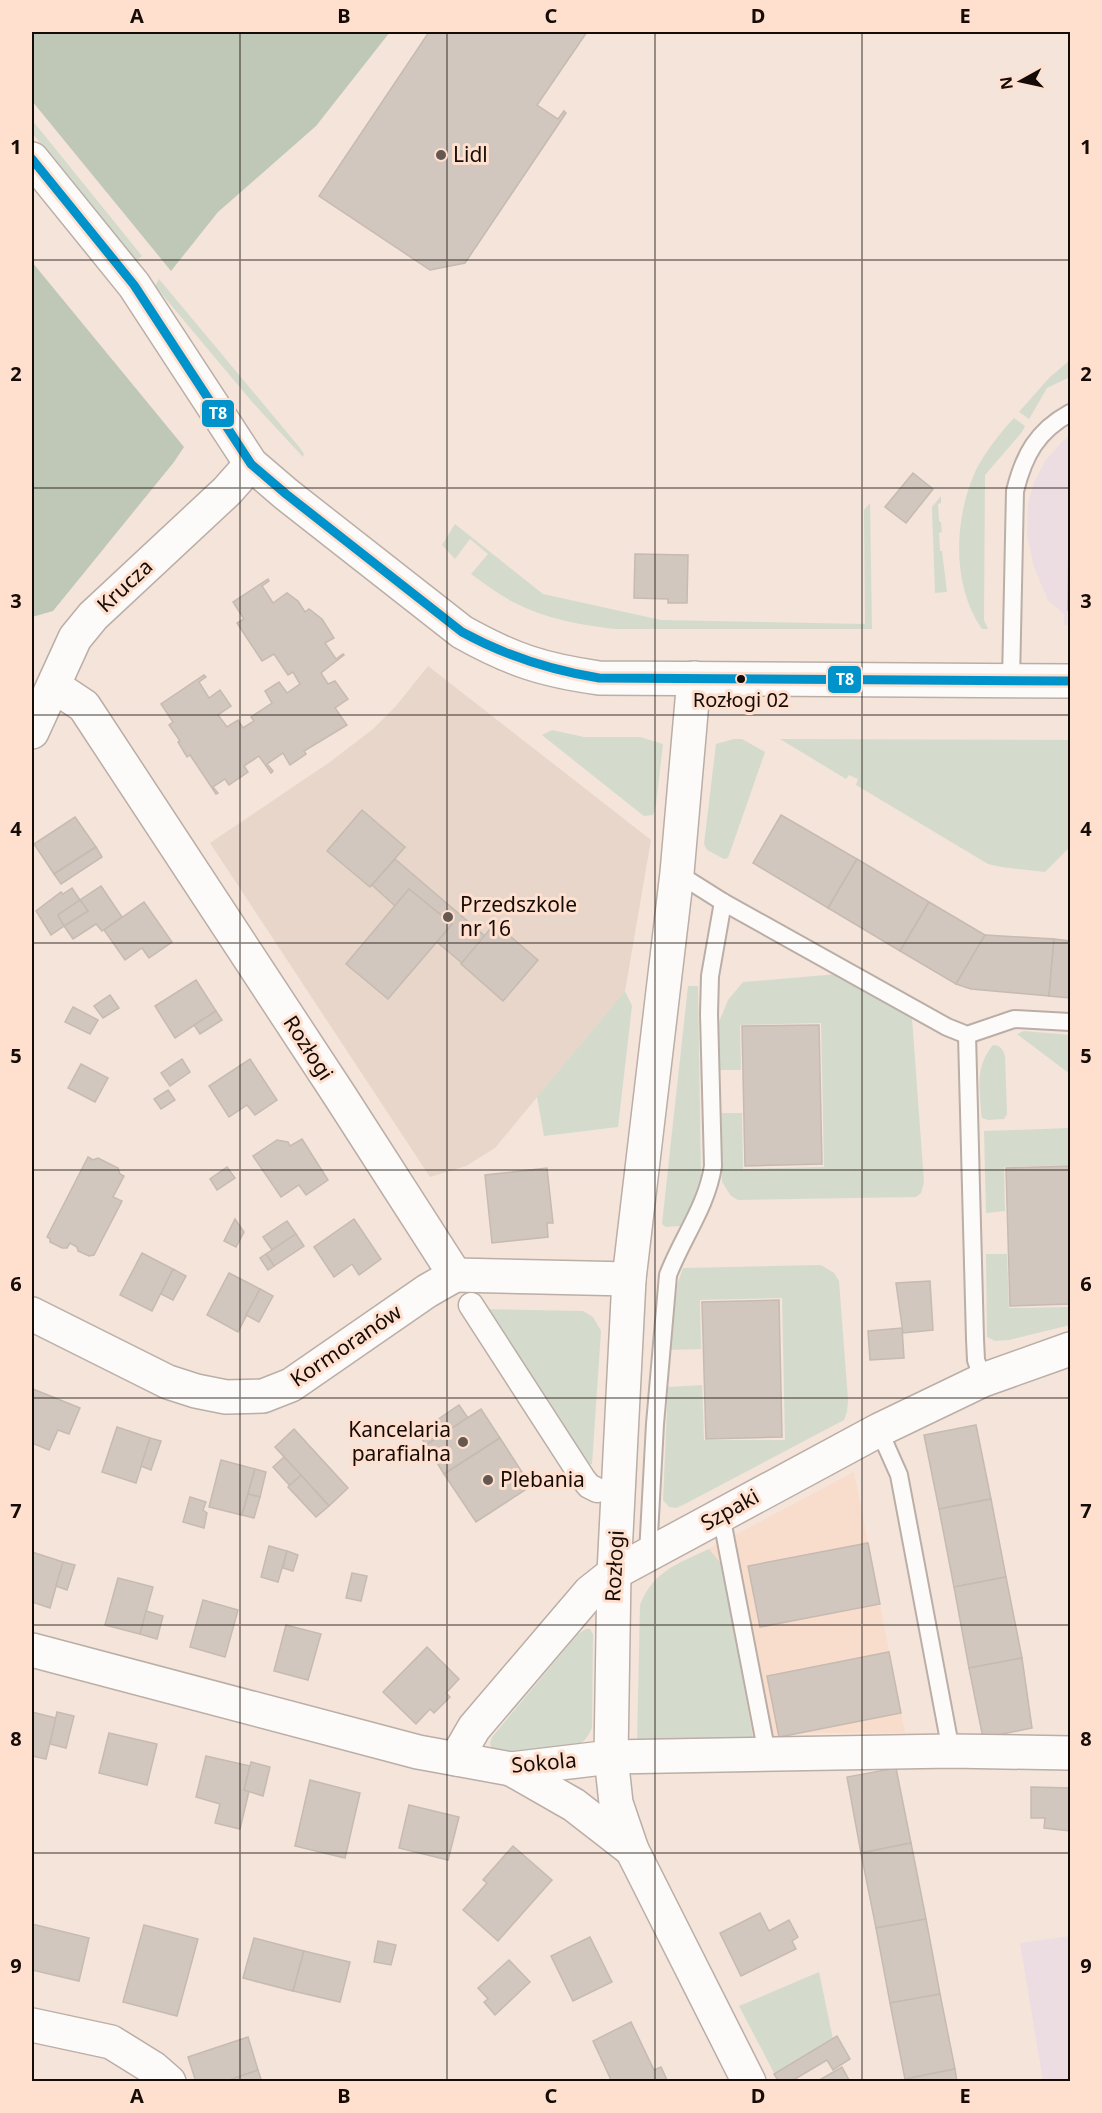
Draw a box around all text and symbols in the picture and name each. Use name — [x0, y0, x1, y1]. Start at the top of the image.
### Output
text: A — [130, 2, 144, 29]
text: B — [337, 2, 351, 29]
text: C — [545, 2, 558, 29]
text: D — [751, 2, 765, 29]
text: E — [959, 2, 971, 29]
north arrow — [991, 51, 1051, 111]
text: N — [994, 75, 1018, 91]
text: 1 — [10, 133, 22, 160]
text: 1 — [1080, 133, 1092, 160]
place label: Lidl — [453, 140, 488, 168]
marker: Lidl — [434, 148, 448, 162]
text: 2 — [10, 360, 22, 387]
text: 2 — [1080, 360, 1092, 387]
line badge: T8 — [201, 399, 235, 428]
text: T8 — [209, 402, 227, 424]
street label: Krucza — [90, 552, 158, 618]
text: 3 — [10, 587, 22, 614]
text: 3 — [1080, 587, 1092, 614]
line badge: T8 — [827, 665, 862, 694]
text: T8 — [836, 668, 854, 690]
marker: Rozłogi 02 — [735, 673, 747, 685]
place label: Rozłogi 02 — [693, 686, 789, 713]
text: 4 — [10, 815, 22, 842]
text: 4 — [1080, 815, 1092, 842]
place label: Przedszkole nr 16 — [460, 890, 577, 942]
marker: Przedszkole nr 16 — [441, 910, 455, 924]
street label: Rozłogi — [278, 1010, 340, 1085]
text: 5 — [10, 1042, 22, 1069]
text: 5 — [1080, 1042, 1092, 1069]
text: 6 — [10, 1270, 22, 1297]
text: 6 — [1080, 1270, 1092, 1297]
street label: Kormoranów — [284, 1297, 407, 1393]
place label: Kancelaria parafialna — [348, 1415, 451, 1467]
marker: Kancelaria parafialna — [456, 1435, 470, 1449]
place label: Plebania — [500, 1465, 585, 1493]
marker: Plebania — [481, 1473, 495, 1487]
street label: Szpaki — [695, 1482, 764, 1537]
text: 7 — [10, 1497, 22, 1524]
text: 7 — [1080, 1497, 1092, 1524]
street label: Rozłogi — [598, 1529, 630, 1603]
text: 8 — [10, 1725, 22, 1752]
text: 8 — [1080, 1725, 1092, 1752]
street label: Sokola — [510, 1745, 578, 1779]
text: 9 — [10, 1952, 22, 1979]
text: 9 — [1080, 1952, 1092, 1979]
text: A — [130, 2082, 144, 2109]
text: B — [337, 2082, 351, 2109]
text: C — [545, 2082, 558, 2109]
text: D — [751, 2082, 765, 2109]
text: E — [959, 2082, 971, 2109]

